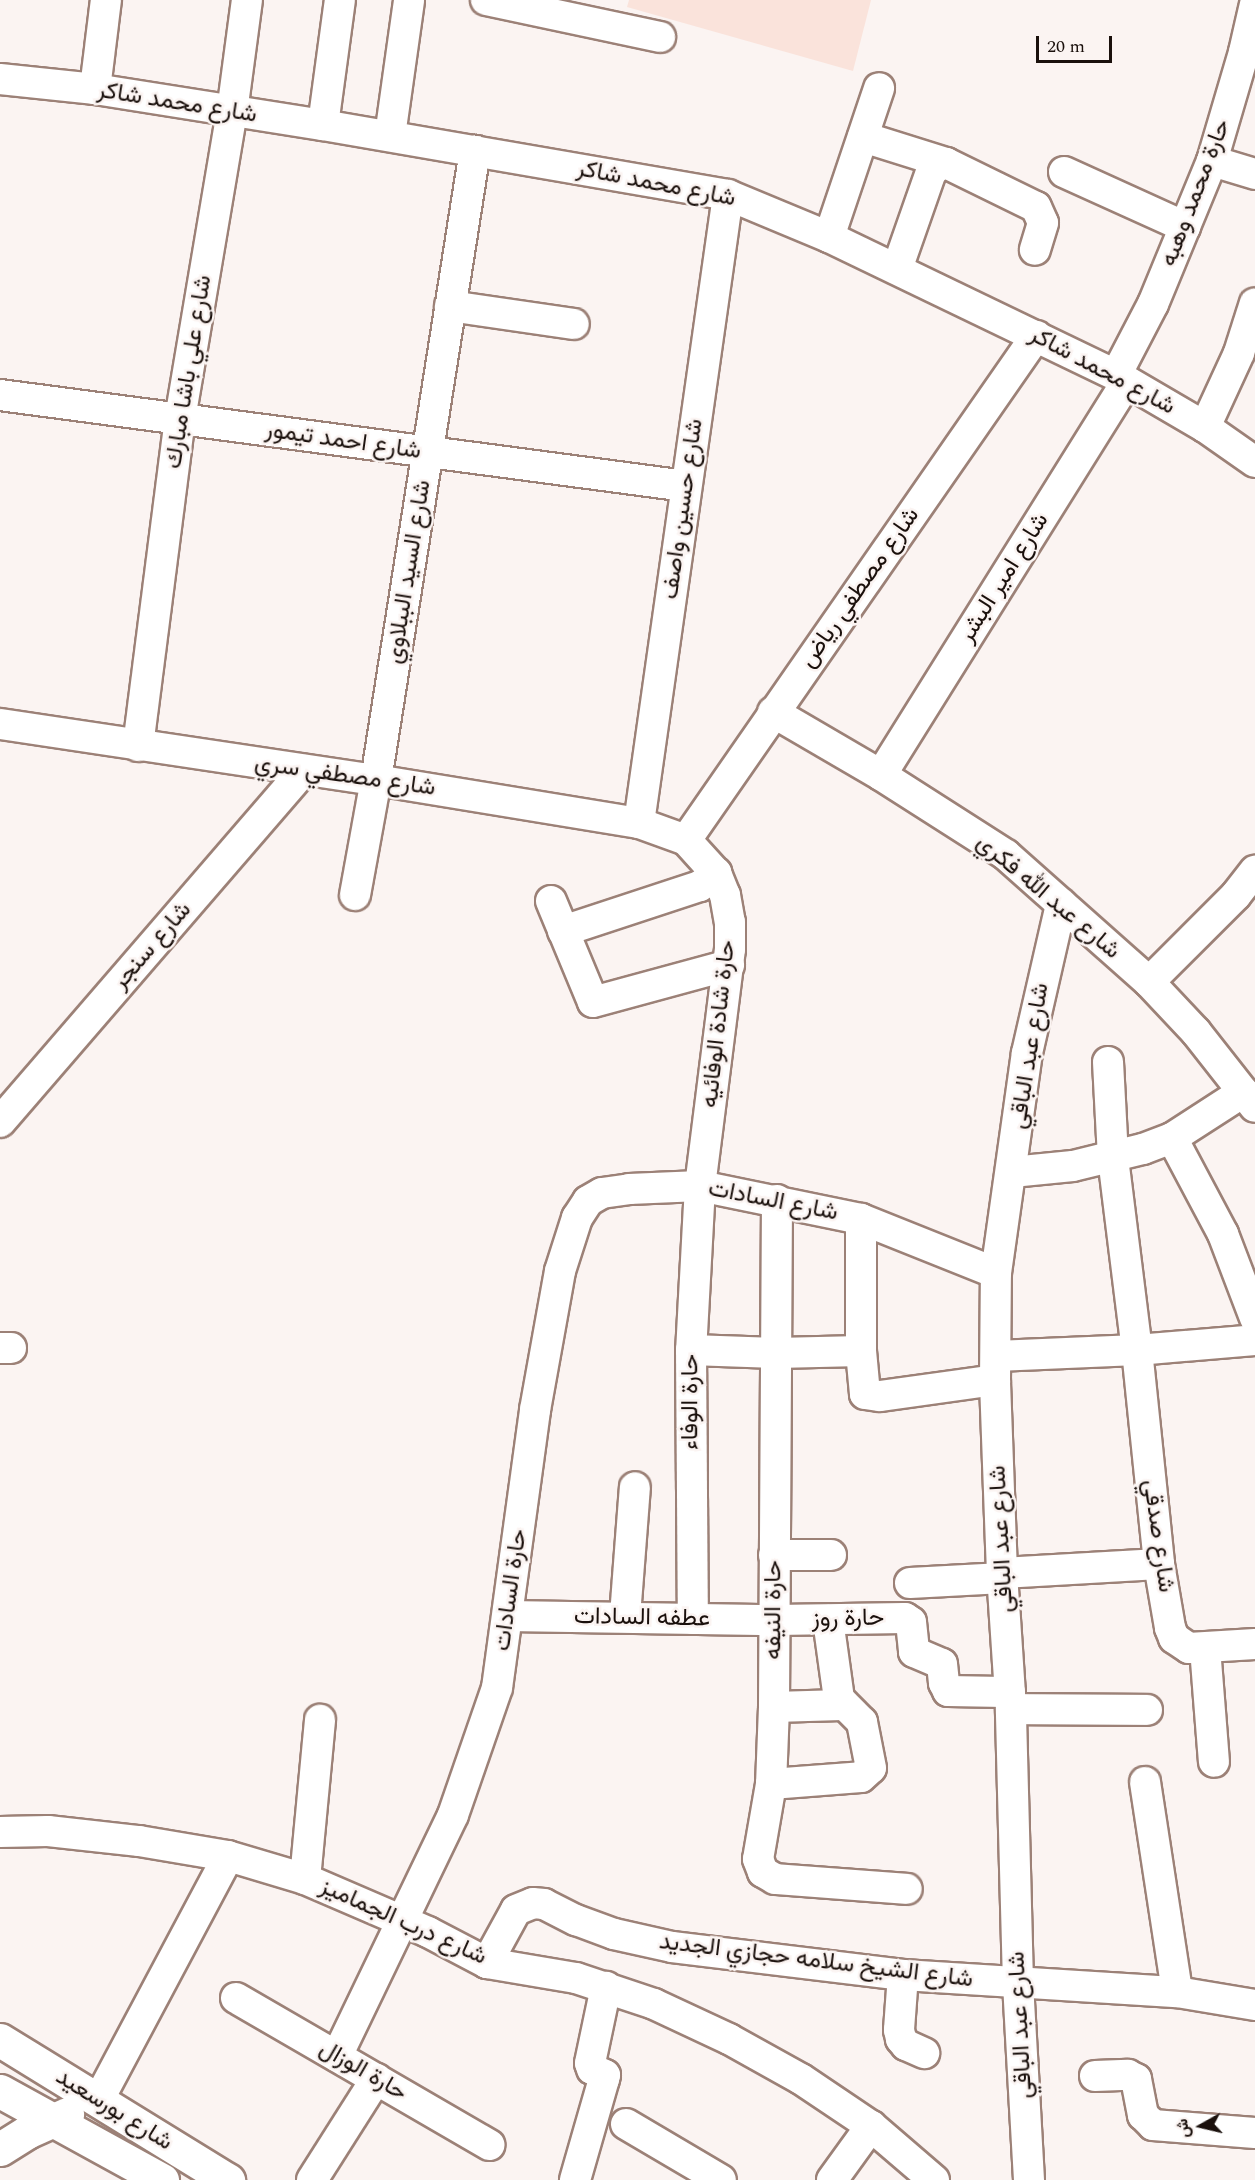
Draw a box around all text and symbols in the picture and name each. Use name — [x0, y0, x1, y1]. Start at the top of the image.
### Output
scale bar — [1039, 24, 1116, 62]
text: 20 m — [1047, 33, 1085, 60]
street label: شارع محمد شاكر — [95, 76, 259, 130]
street label: حارة محمد وهبه — [1155, 115, 1237, 271]
street label: شارع محمد شاكر — [574, 154, 738, 214]
street label: شارع علي باشا مبارك — [159, 273, 219, 471]
street label: شارع محمد شاكر — [1024, 320, 1180, 422]
street label: شارع احمد تيمور — [263, 416, 423, 466]
street label: شارع حسين واصف — [656, 417, 710, 601]
street label: شارع السيد الببلاوي — [380, 478, 438, 666]
street label: شارع مصطفي رياض — [794, 502, 926, 674]
street label: شارع امير البشر — [953, 508, 1055, 648]
street label: شارع مصطفي سري — [253, 749, 437, 803]
street label: شارع عبد الله فكري — [970, 828, 1126, 966]
street label: شارع سنجر — [106, 896, 198, 996]
street label: حارة شادة الوفائيه — [696, 939, 742, 1109]
street label: شارع عبد الباقي — [1004, 981, 1056, 1131]
street label: شارع السادات — [706, 1174, 840, 1228]
street label: حارة الوفاء — [677, 1354, 705, 1450]
street label: شارع عبد الباقي — [984, 1465, 1020, 1613]
street label: شارع صدقي — [1136, 1478, 1180, 1594]
street label: حارة السادات — [488, 1527, 534, 1653]
street label: حارة النيفه — [760, 1560, 788, 1660]
street label: عطفه السادات — [574, 1602, 710, 1634]
street label: حارة روز — [811, 1604, 885, 1634]
street label: شارع درب الجماميز — [315, 1872, 491, 1972]
street label: شارع الشيخ سلامه حجازي الجديد — [657, 1927, 975, 1995]
street label: شارع عبد الباقي — [1003, 1951, 1039, 2099]
street label: حارة الوزال — [314, 2034, 412, 2108]
street label: شارع بورسعيد — [50, 2063, 178, 2157]
north arrow — [1171, 2096, 1231, 2156]
text: ش — [1170, 2117, 1196, 2140]

